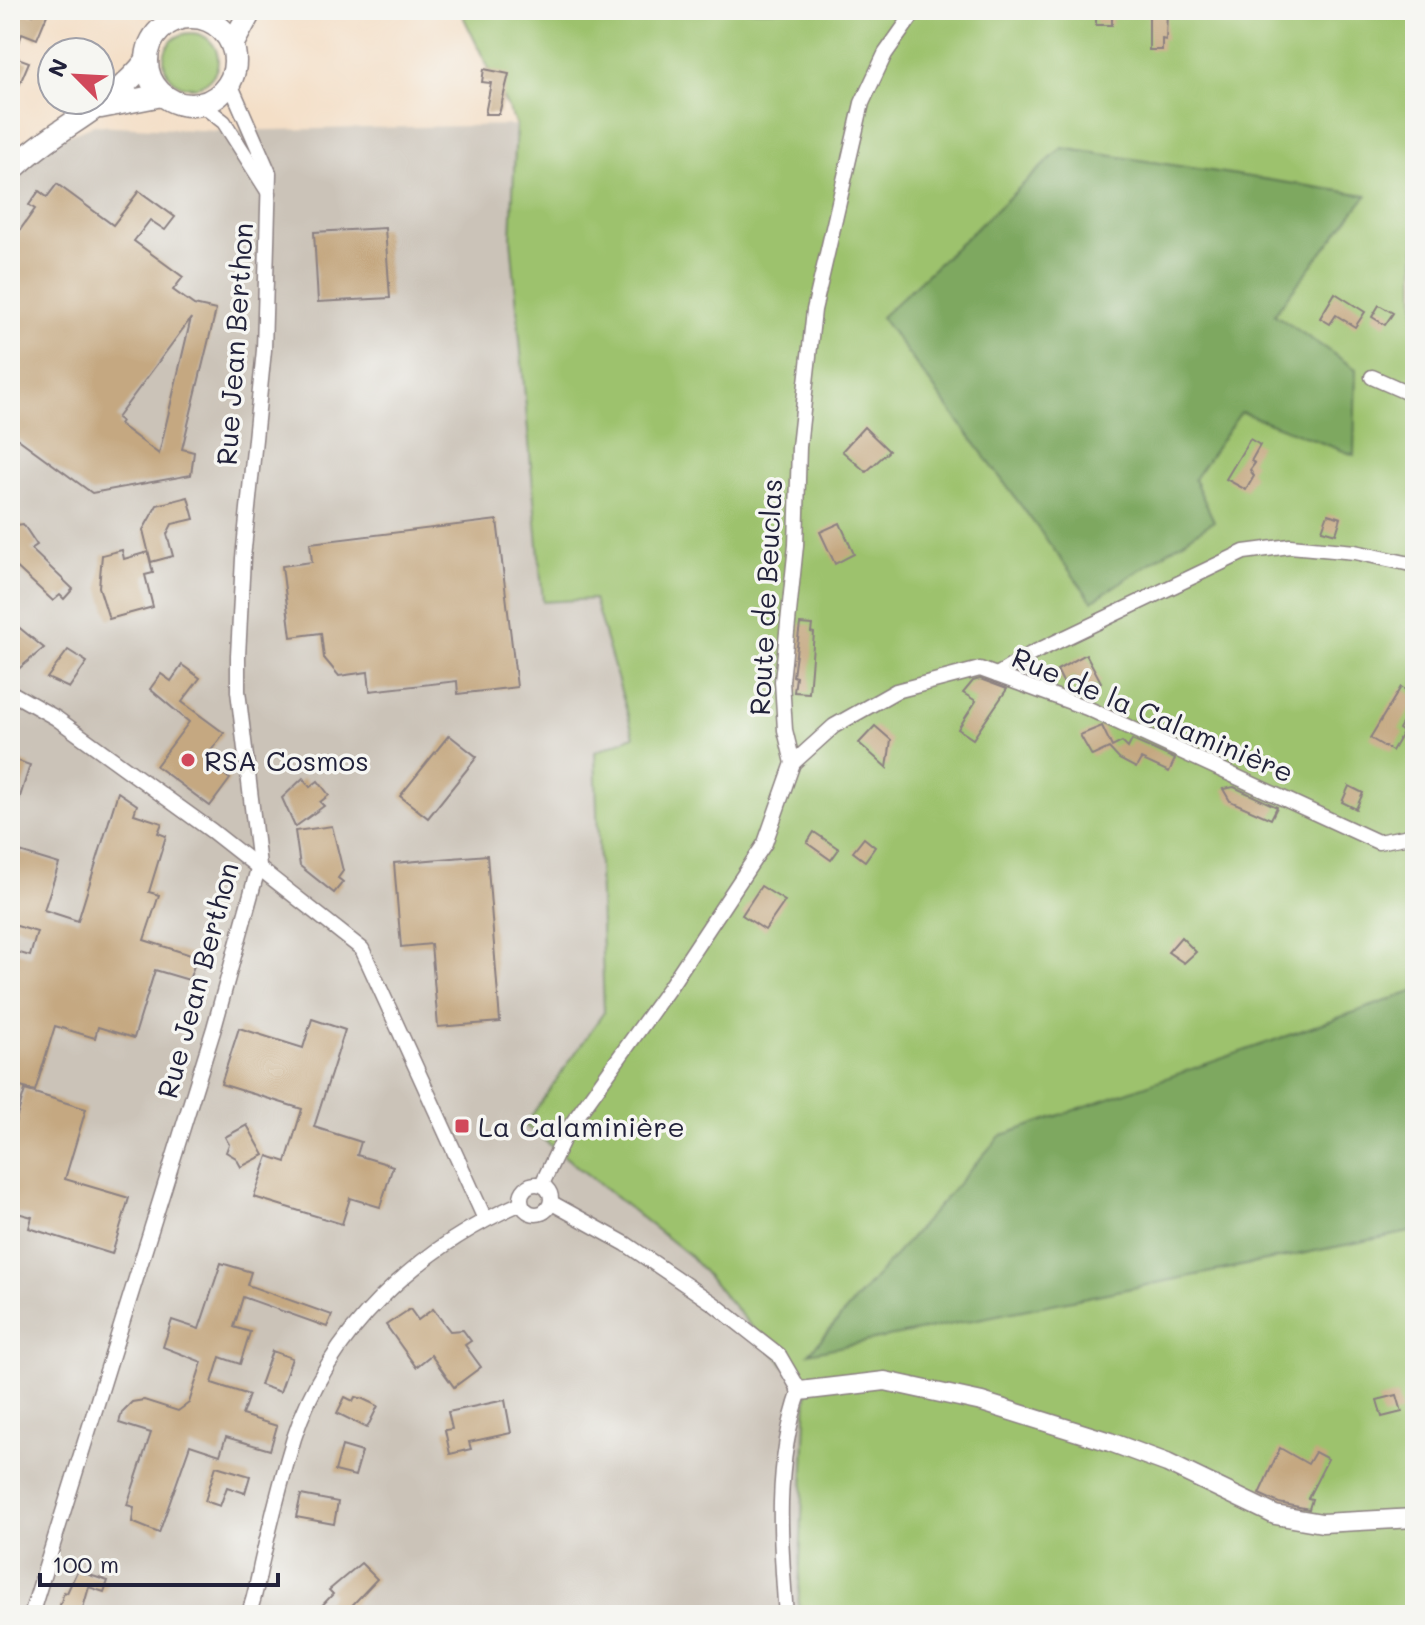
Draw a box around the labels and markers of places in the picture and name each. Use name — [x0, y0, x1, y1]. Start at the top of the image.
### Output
place label: RSA Cosmos — [204, 742, 369, 778]
marker: RSA Cosmos — [179, 751, 197, 769]
place label: La Calaminière — [478, 1108, 685, 1144]
marker: La Calaminière — [453, 1117, 471, 1135]

